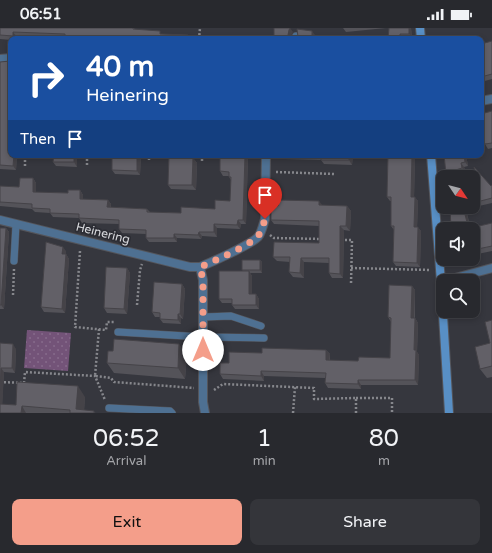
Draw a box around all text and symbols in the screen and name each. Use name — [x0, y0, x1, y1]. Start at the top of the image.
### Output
text: 06:51 — [20, 5, 62, 23]
text: 40 m — [86, 50, 154, 84]
icon: right — [20, 52, 72, 104]
text: Heinering — [86, 84, 169, 106]
icon: arrive — [64, 128, 86, 150]
text: Then — [20, 130, 56, 148]
north arrow — [436, 170, 480, 214]
map controls — [436, 170, 480, 318]
pin — [248, 178, 282, 219]
icon: arrive — [254, 184, 276, 206]
street label: Heinering — [75, 220, 131, 246]
button: sound — [436, 222, 480, 266]
button: search — [436, 274, 480, 318]
position arrow — [182, 329, 224, 371]
text: 06:52 — [93, 424, 160, 453]
text: 1 — [257, 424, 272, 453]
text: 80 — [369, 424, 399, 453]
text: Arrival — [106, 453, 146, 469]
text: min — [253, 453, 276, 469]
text: m — [378, 453, 390, 469]
button: Exit — [12, 499, 242, 545]
button: Share — [250, 499, 480, 545]

